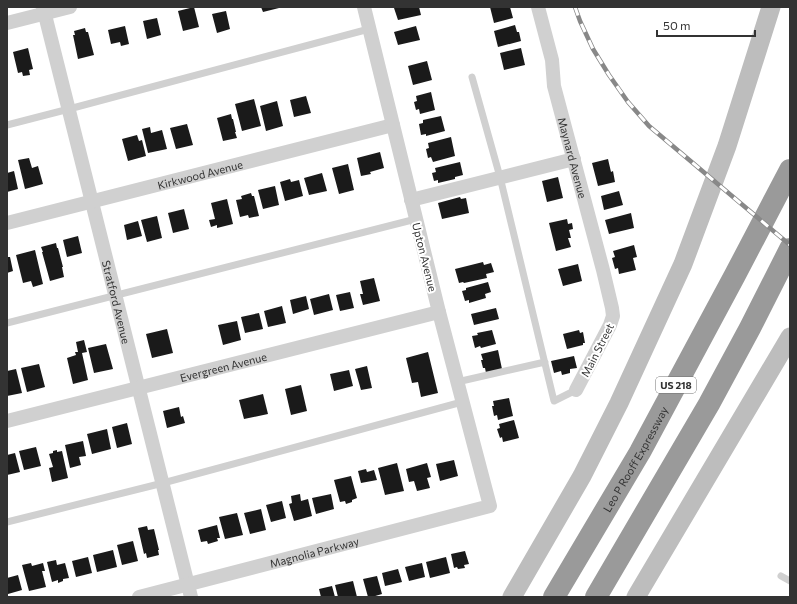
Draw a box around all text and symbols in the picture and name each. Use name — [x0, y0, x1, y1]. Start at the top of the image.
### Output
scale bar — [657, 12, 755, 38]
text: 50 m — [663, 18, 691, 32]
street label: Maynard Avenue — [556, 116, 590, 200]
street label: Kirkwood Avenue — [156, 157, 244, 191]
street label: Upton Avenue — [410, 221, 440, 293]
street label: Stratford Avenue — [100, 259, 134, 345]
street label: Main Street — [578, 321, 616, 379]
street label: Evergreen Avenue — [178, 349, 268, 384]
road number: US 218 — [656, 377, 696, 393]
street label: Leo P Rooff Expressway — [600, 404, 670, 514]
street label: Magnolia Parkway — [268, 534, 360, 569]

